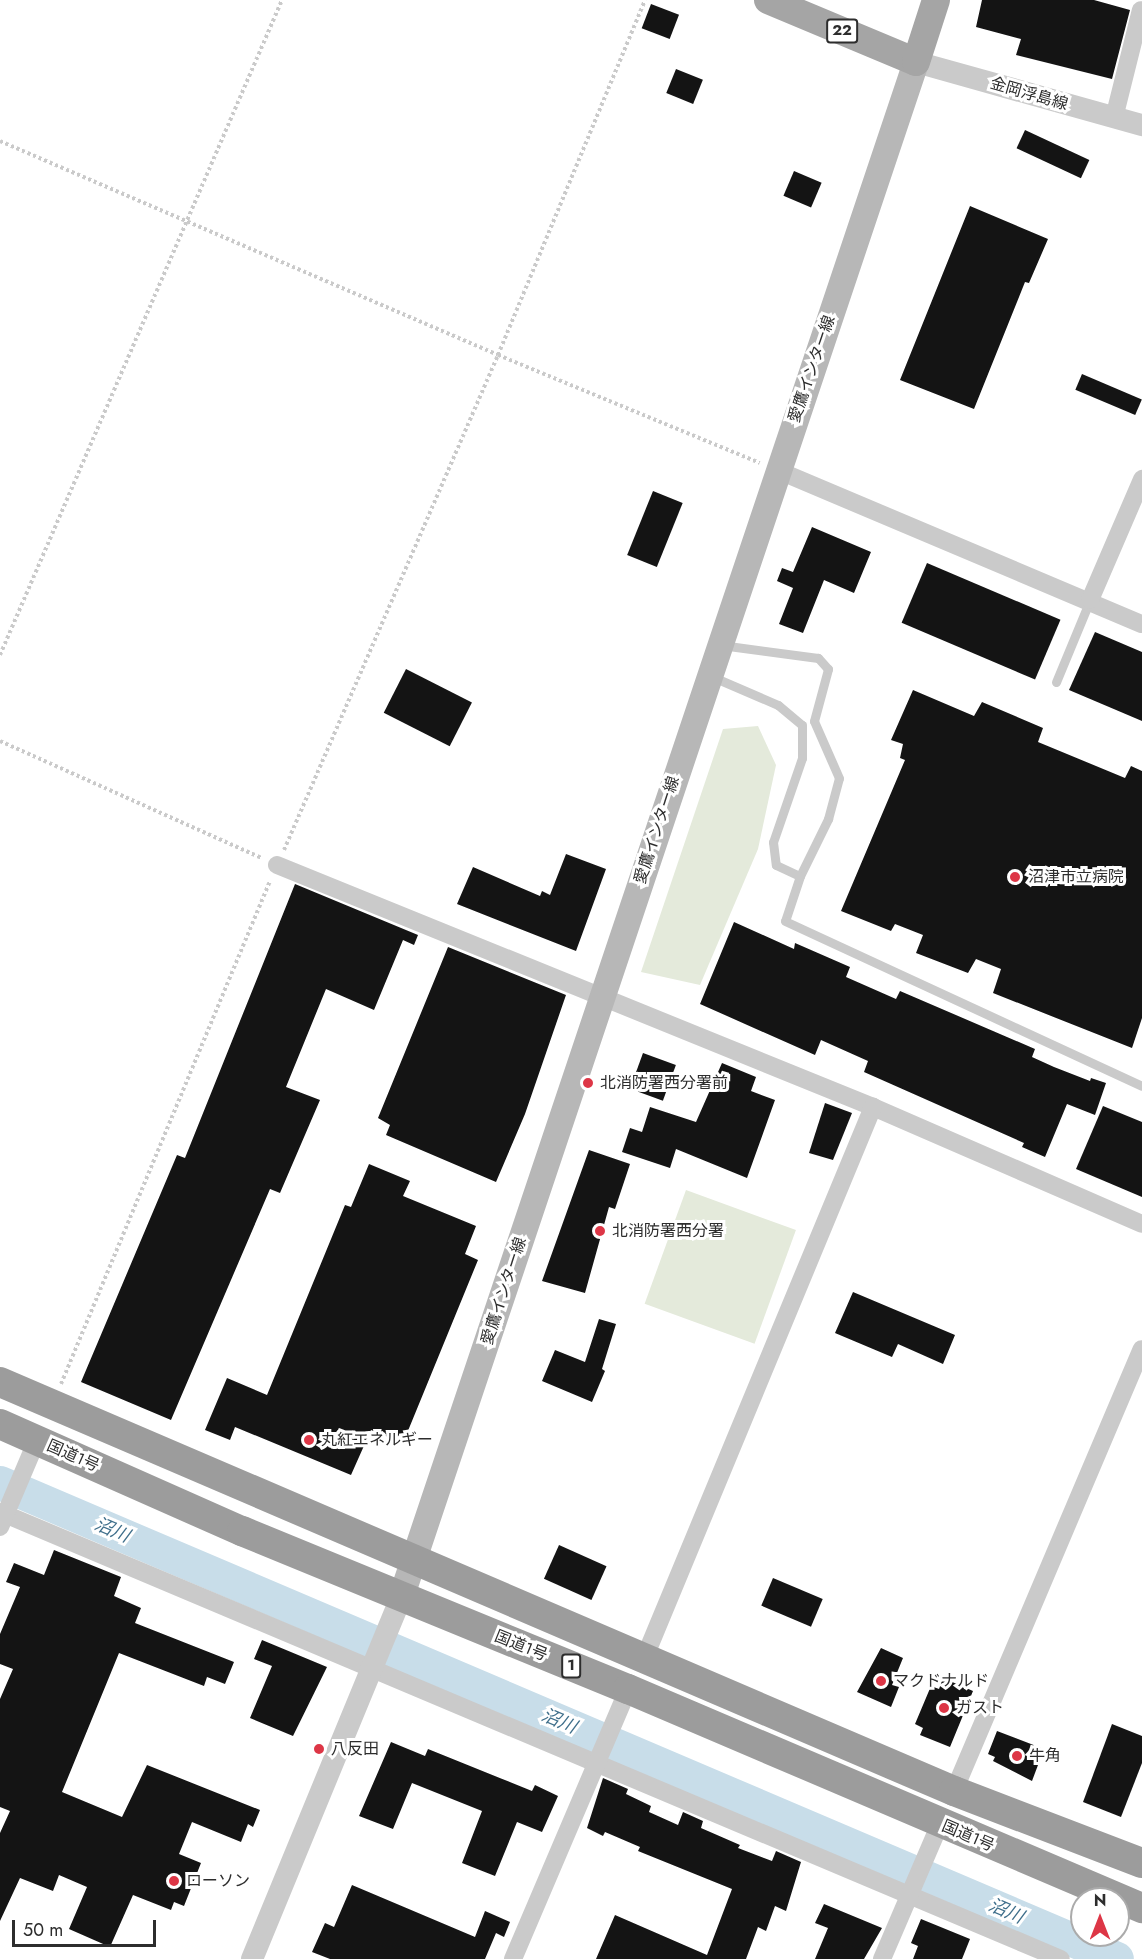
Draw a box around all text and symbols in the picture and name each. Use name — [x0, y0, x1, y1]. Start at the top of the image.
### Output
road number: 22 — [826, 19, 858, 43]
street label: 金岡浮島線 — [988, 74, 1070, 114]
street label: 愛鷹インター線 — [785, 313, 839, 425]
street label: 愛鷹インター線 — [631, 774, 683, 886]
place label: 沼津市立病院 — [1028, 867, 1124, 887]
marker: 沼津市立病院 — [1006, 868, 1024, 886]
place label: 北消防署西分署前 — [600, 1073, 728, 1093]
marker: 北消防署西分署前 — [581, 1076, 595, 1090]
place label: 北消防署西分署 — [612, 1221, 724, 1241]
marker: 北消防署西分署 — [593, 1224, 607, 1238]
street label: 愛鷹インター線 — [478, 1235, 530, 1347]
place label: 丸紅エネルギー — [321, 1430, 433, 1450]
marker: 丸紅エネルギー — [302, 1433, 316, 1447]
street label: 国道1号 — [44, 1436, 102, 1476]
water label: 沼川 — [91, 1513, 133, 1547]
street label: 国道1号 — [492, 1627, 550, 1665]
road number: 1 — [560, 1654, 582, 1678]
place label: マクドナルド — [893, 1671, 989, 1691]
marker: マクドナルド — [874, 1674, 888, 1688]
place label: ガスト — [956, 1698, 1004, 1718]
marker: ガスト — [937, 1701, 951, 1715]
water label: 沼川 — [538, 1704, 580, 1738]
place label: 八反田 — [331, 1739, 379, 1759]
marker: 八反田 — [312, 1742, 326, 1756]
place label: 牛角 — [1029, 1746, 1061, 1766]
marker: 牛角 — [1010, 1749, 1024, 1763]
street label: 国道1号 — [939, 1816, 997, 1856]
place label: ローソン — [186, 1871, 250, 1891]
marker: ローソン — [167, 1874, 181, 1888]
north arrow — [1070, 1887, 1130, 1947]
text: N — [1094, 1889, 1106, 1912]
water label: 沼川 — [985, 1894, 1027, 1928]
scale bar — [15, 1908, 159, 1946]
text: 50 m — [23, 1917, 63, 1943]

